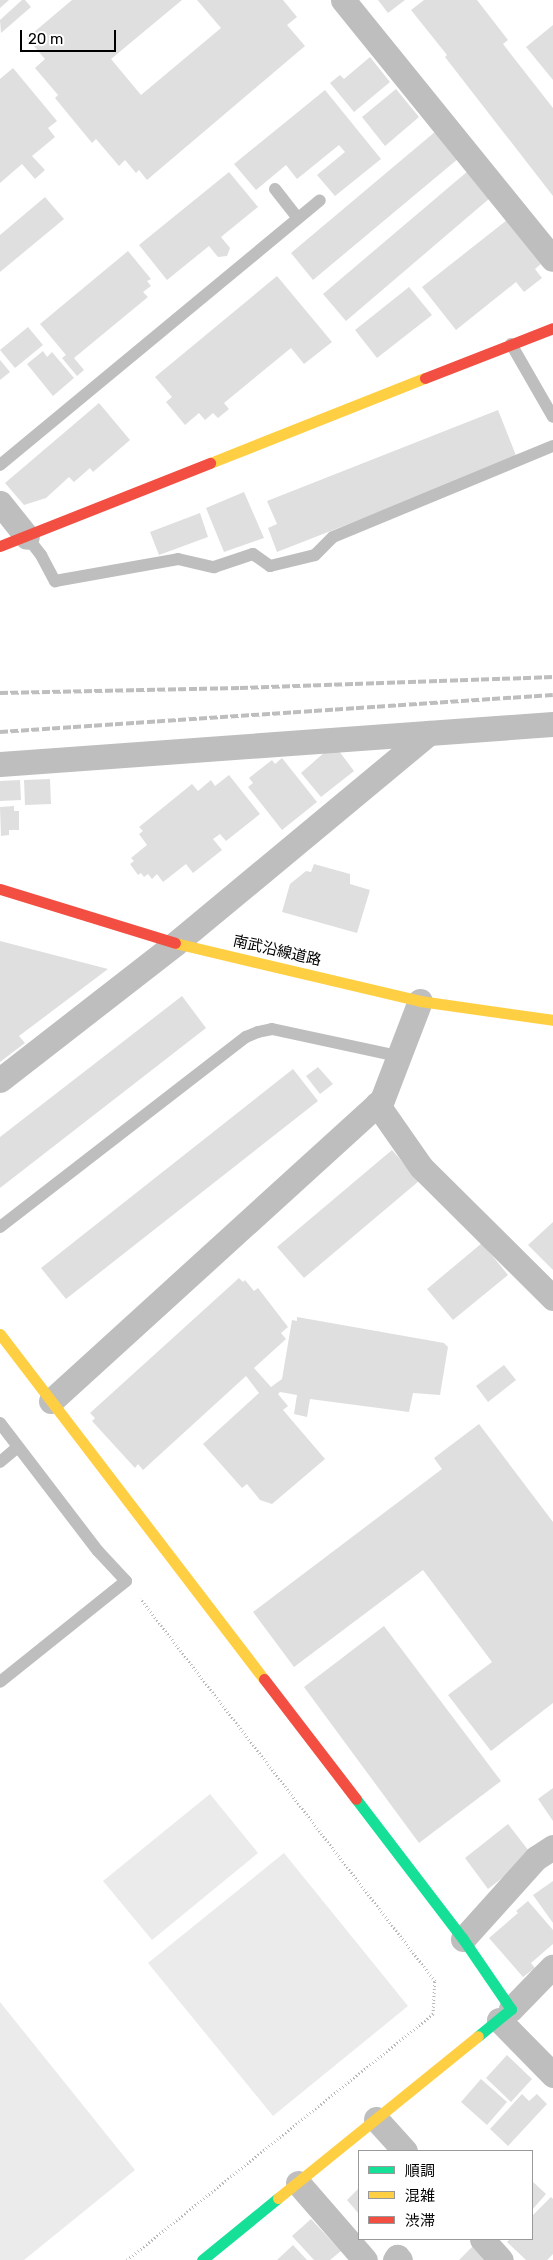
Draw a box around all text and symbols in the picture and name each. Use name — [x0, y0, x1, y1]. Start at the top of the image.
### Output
scale bar — [22, 20, 119, 52]
text: 20 m — [28, 30, 63, 48]
street label: 南武沿線道路 — [231, 932, 323, 970]
legend — [358, 2150, 533, 2240]
text: 順調 — [405, 2162, 435, 2180]
text: 混雑 — [405, 2187, 435, 2205]
text: 渋滞 — [405, 2212, 435, 2230]

